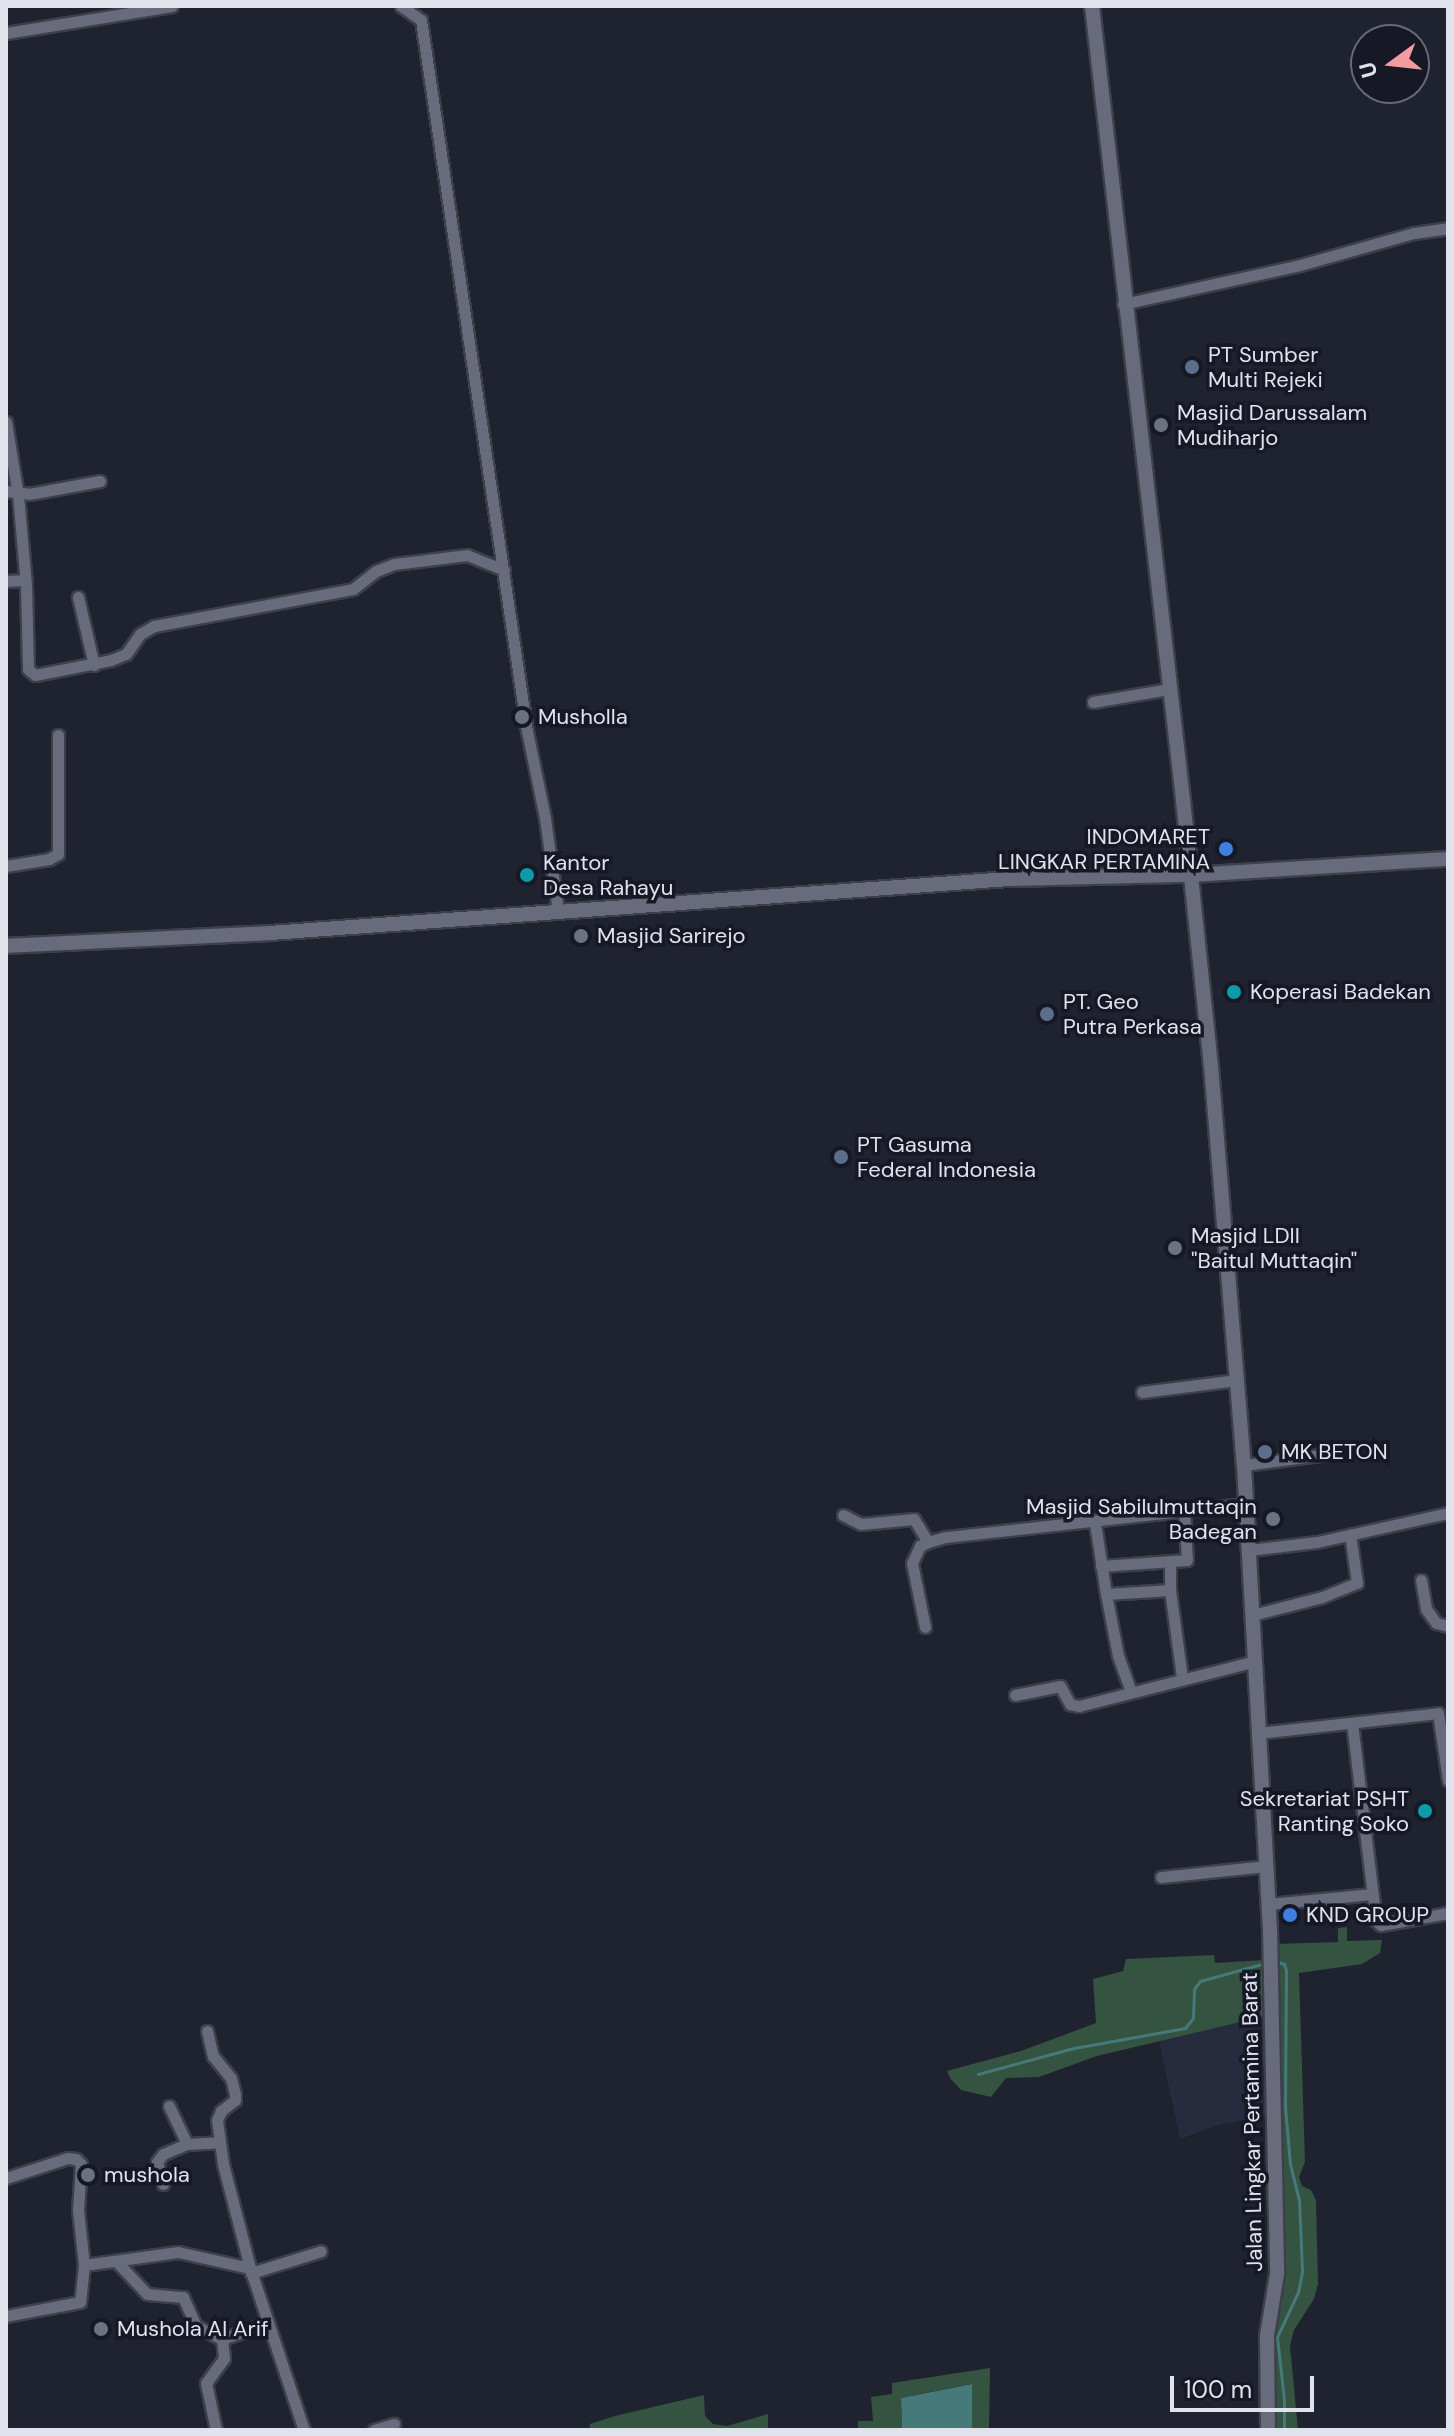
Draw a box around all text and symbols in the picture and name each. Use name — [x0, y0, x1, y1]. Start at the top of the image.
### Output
north arrow — [1350, 24, 1430, 104]
text: U — [1352, 59, 1384, 81]
place label: PT Sumber Multi Rejeki — [1208, 341, 1323, 392]
marker: PT Sumber Multi Rejeki — [1183, 358, 1201, 376]
place label: Masjid Darussalam Mudiharjo — [1177, 399, 1367, 450]
marker: Masjid Darussalam Mudiharjo — [1152, 416, 1170, 434]
place label: Musholla — [538, 704, 628, 730]
marker: Musholla — [513, 708, 531, 726]
place label: INDOMARET LINGKAR PERTAMINA — [998, 823, 1210, 874]
marker: INDOMARET LINGKAR PERTAMINA — [1217, 840, 1235, 858]
place label: Kantor Desa Rahayu — [543, 849, 673, 900]
marker: Kantor Desa Rahayu — [518, 866, 536, 884]
place label: Masjid Sarirejo — [597, 923, 746, 949]
marker: Masjid Sarirejo — [572, 927, 590, 945]
place label: Koperasi Badekan — [1250, 979, 1431, 1005]
marker: Koperasi Badekan — [1225, 983, 1243, 1001]
place label: PT. Geo Putra Perkasa — [1063, 988, 1202, 1040]
marker: PT. Geo Putra Perkasa — [1038, 1005, 1056, 1023]
place label: PT Gasuma Federal Indonesia — [857, 1131, 1036, 1182]
marker: PT Gasuma Federal Indonesia — [832, 1148, 850, 1166]
place label: Masjid LDII "Baitul Muttaqin" — [1191, 1222, 1357, 1274]
marker: Masjid LDII "Baitul Muttaqin" — [1166, 1239, 1184, 1257]
place label: MK BETON — [1281, 1439, 1388, 1465]
marker: MK BETON — [1256, 1443, 1274, 1461]
place label: Masjid Sabilulmuttaqin Badegan — [1026, 1493, 1257, 1544]
marker: Masjid Sabilulmuttaqin Badegan — [1264, 1510, 1282, 1528]
place label: Sekretariat PSHT Ranting Soko — [1240, 1785, 1409, 1836]
marker: Sekretariat PSHT Ranting Soko — [1416, 1802, 1434, 1820]
place label: KND GROUP — [1306, 1902, 1429, 1928]
marker: KND GROUP — [1281, 1906, 1299, 1924]
street label: Jalan Lingkar Pertamina Barat — [1236, 1972, 1268, 2272]
place label: mushola — [104, 2162, 190, 2188]
marker: mushola — [79, 2166, 97, 2184]
place label: Mushola Al Arif — [117, 2316, 268, 2342]
marker: Mushola Al Arif — [92, 2320, 110, 2338]
scale bar — [1174, 2360, 1318, 2410]
text: 100 m — [1184, 2374, 1252, 2405]

